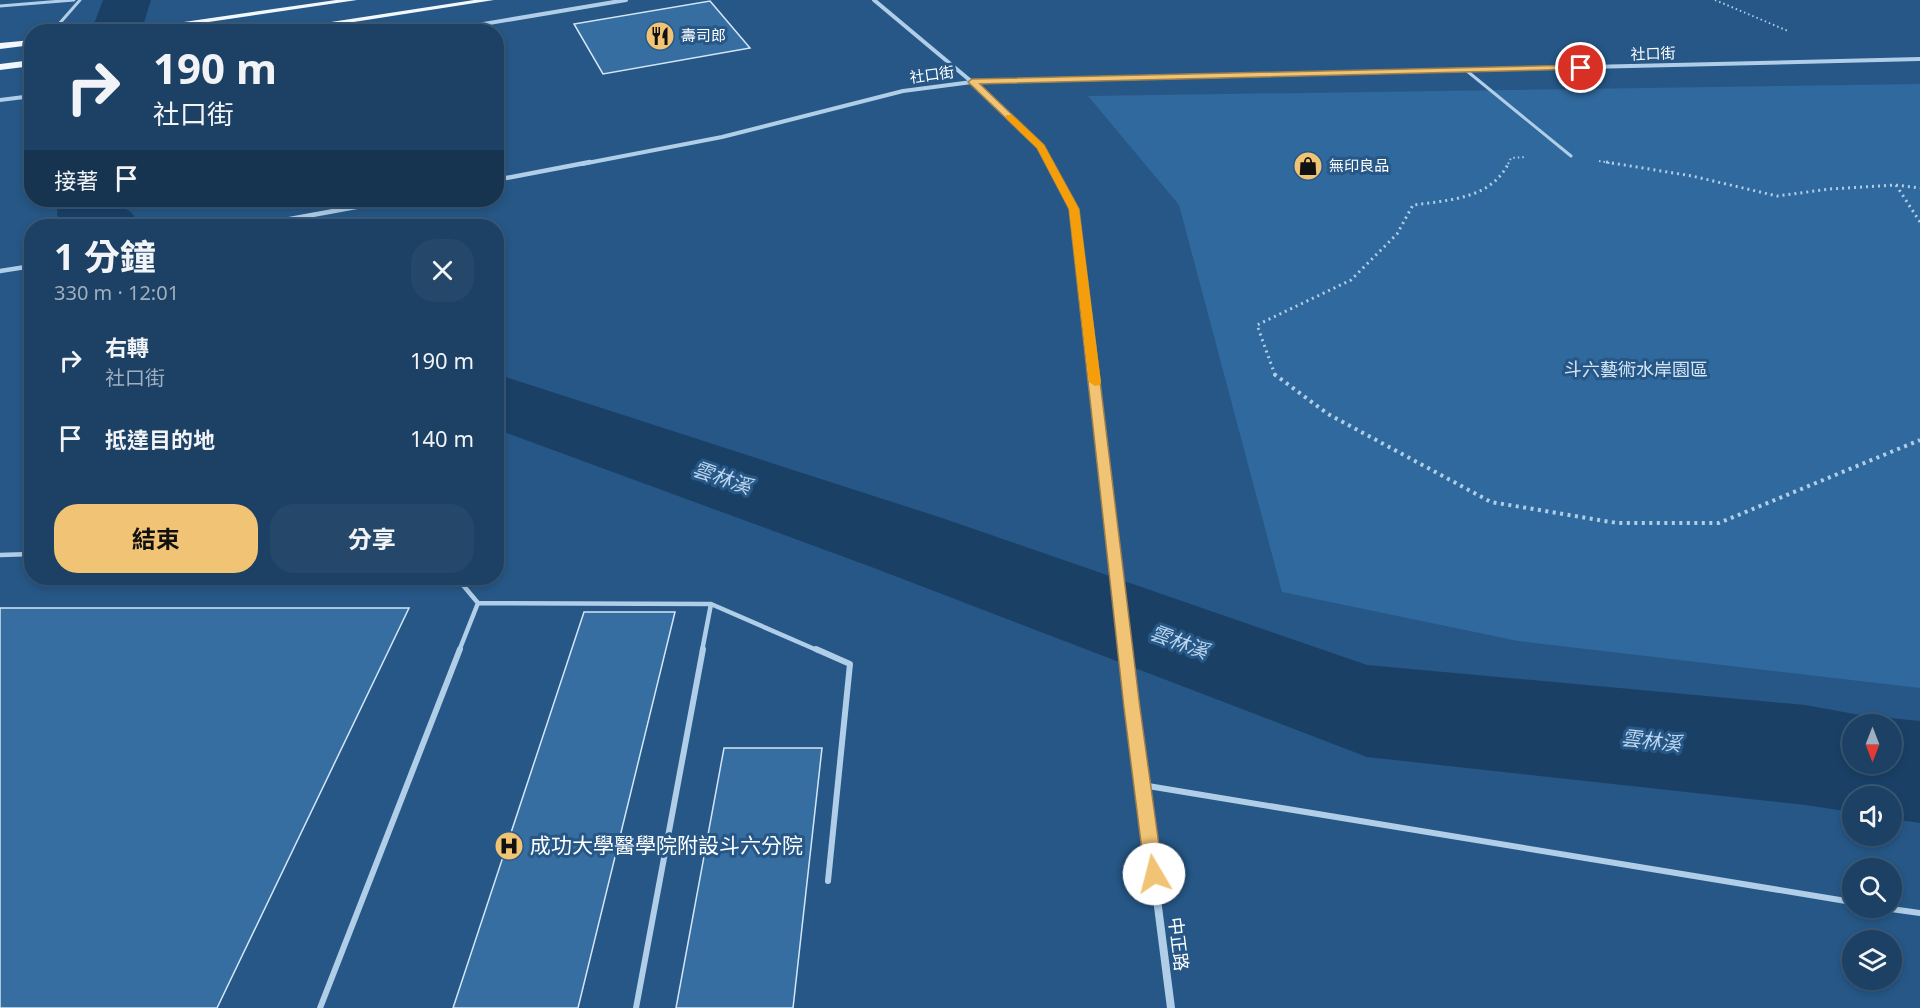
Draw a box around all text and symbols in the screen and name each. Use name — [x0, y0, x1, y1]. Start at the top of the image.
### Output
restaurant icon: 壽司郎 — [644, 20, 676, 52]
place label: 壽司郎 — [681, 25, 726, 45]
text: 190 m — [153, 39, 277, 96]
pin — [1555, 42, 1606, 93]
street label: 社口街 — [1630, 42, 1676, 64]
icon: right — [54, 48, 132, 126]
icon: arrive — [1564, 51, 1597, 84]
street label: 社口街 — [908, 61, 956, 87]
text: 社口街 — [153, 95, 234, 132]
shop icon: 無印良品 — [1292, 150, 1324, 182]
place label: 無印良品 — [1329, 155, 1389, 175]
icon: arrive — [110, 162, 143, 195]
text: 接著 — [54, 165, 98, 195]
text: 1 分鐘 — [54, 232, 156, 281]
button: close — [411, 239, 474, 302]
text: 330 m · 12:01 — [54, 279, 179, 306]
text: 右轉 — [105, 332, 149, 362]
icon: right — [54, 344, 87, 377]
text: 190 m — [410, 345, 474, 375]
park label: 斗六藝術水岸園區 — [1564, 357, 1708, 381]
text: 社口街 — [105, 364, 165, 391]
icon: arrive — [54, 422, 87, 455]
text: 140 m — [410, 423, 474, 453]
text: 抵達目的地 — [105, 424, 215, 454]
water label: 雲林溪 — [689, 455, 758, 501]
button: 結束 — [54, 504, 258, 573]
button: 分享 — [270, 504, 474, 573]
water label: 雲林溪 — [1146, 619, 1215, 666]
north arrow — [1842, 714, 1902, 774]
map controls — [1842, 714, 1902, 990]
water label: 雲林溪 — [1620, 724, 1685, 757]
button: sound — [1842, 786, 1902, 846]
hospital icon: 成功大學醫學院附設斗六分院 — [493, 830, 525, 862]
place label: 成功大學醫學院附設斗六分院 — [530, 831, 803, 859]
position arrow — [1122, 842, 1186, 906]
button: search — [1842, 858, 1902, 918]
street label: 中正路 — [1164, 916, 1194, 972]
button: layers — [1842, 930, 1902, 990]

